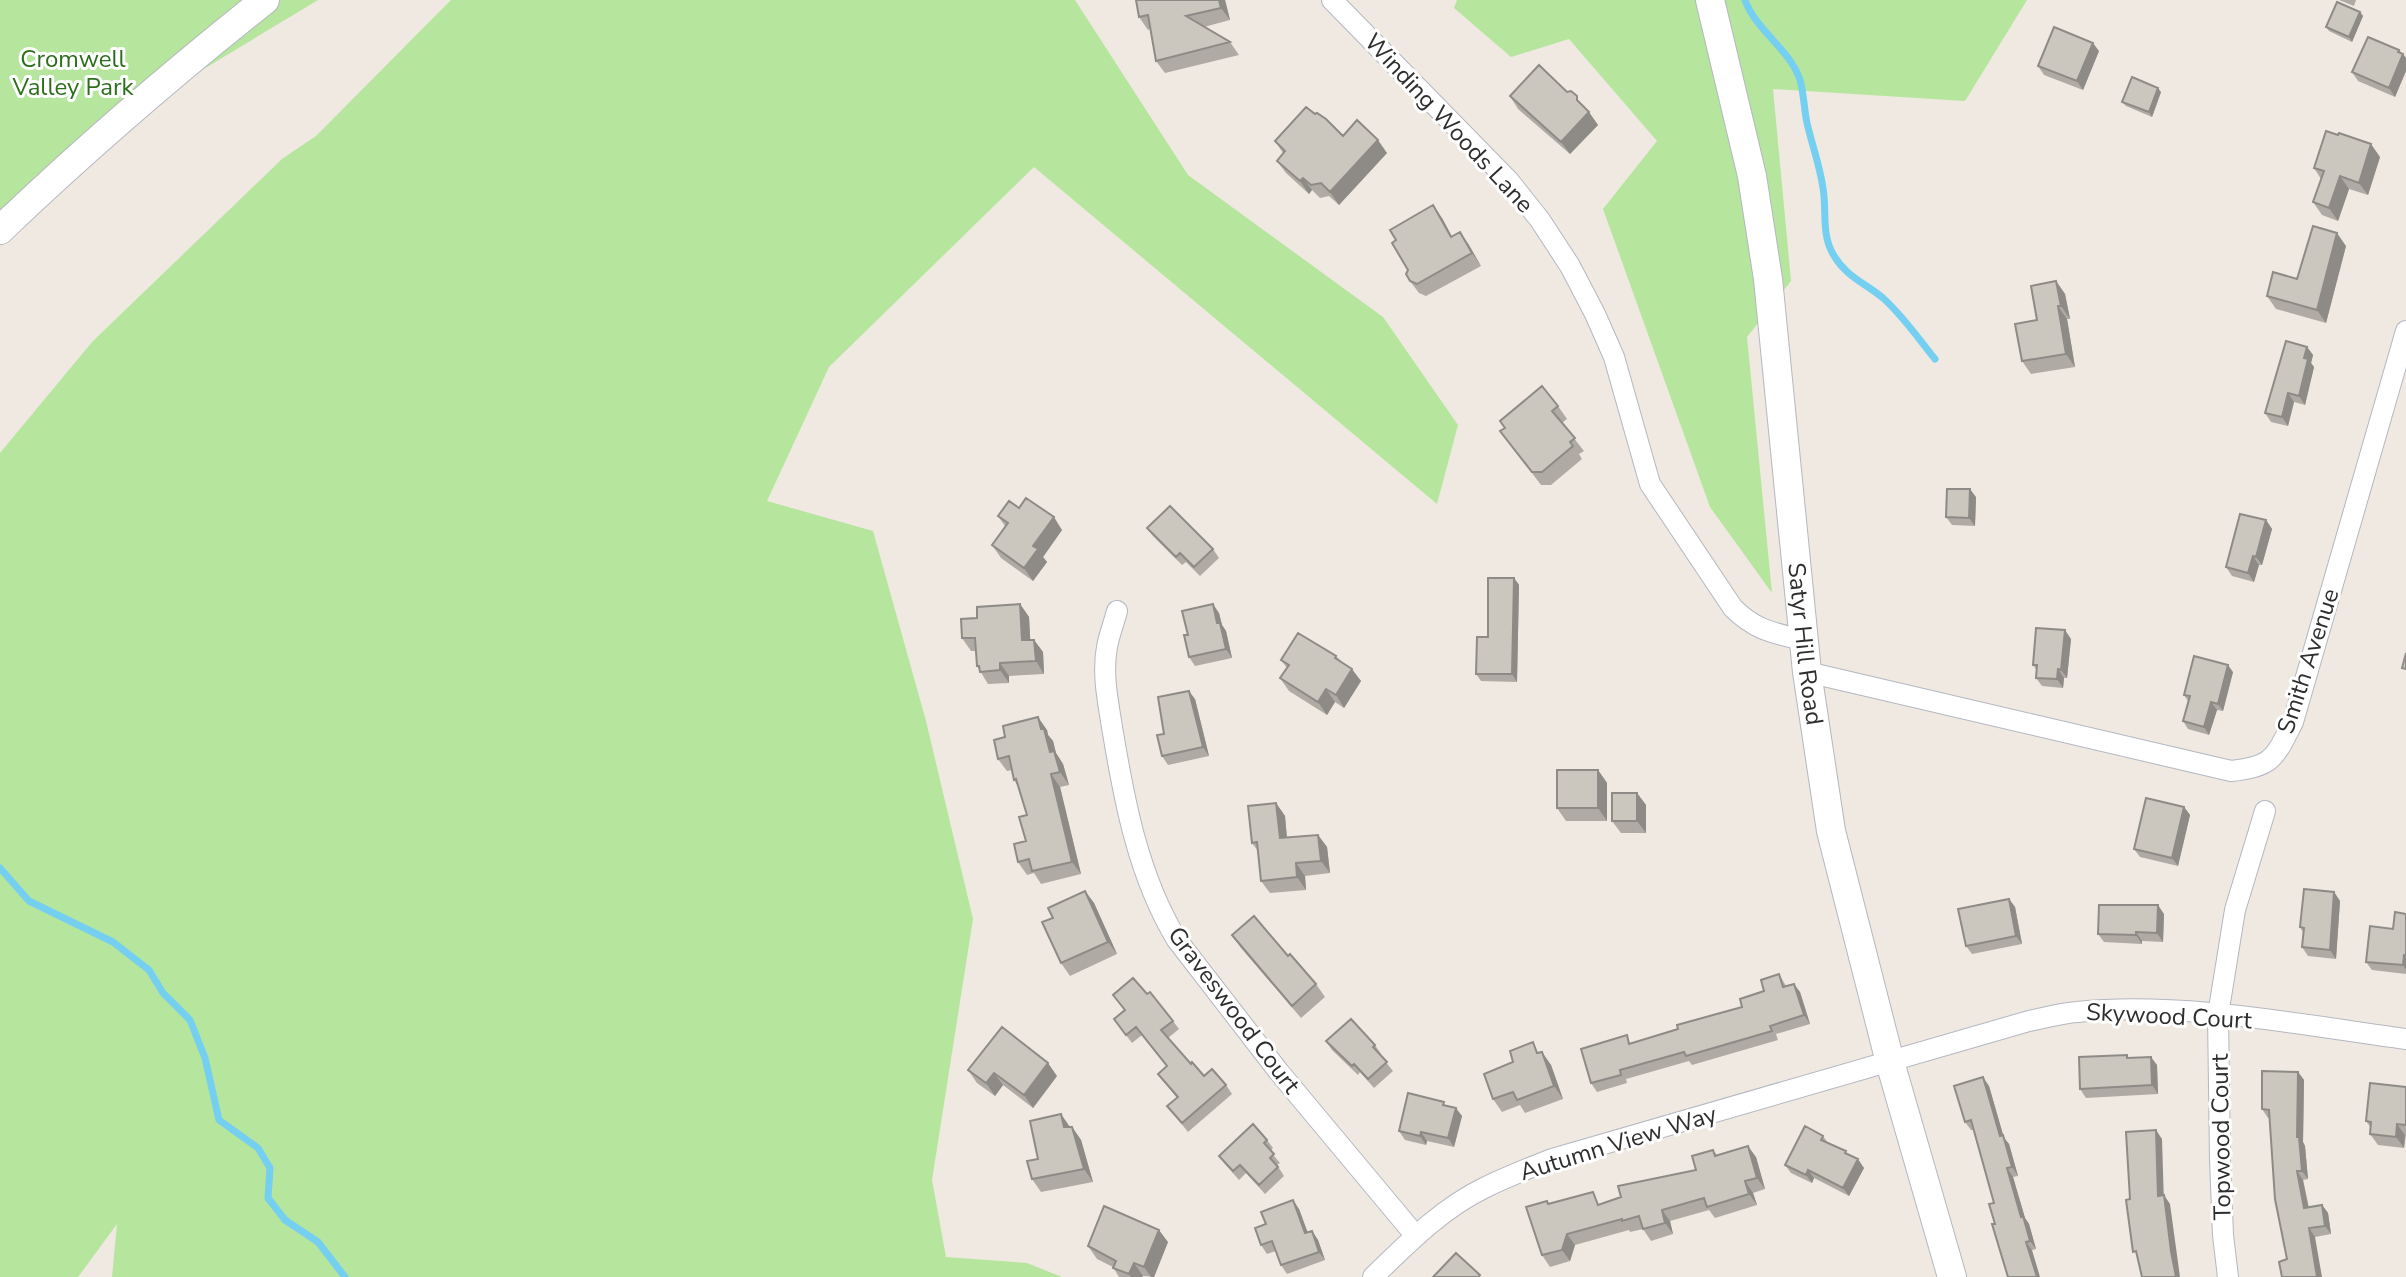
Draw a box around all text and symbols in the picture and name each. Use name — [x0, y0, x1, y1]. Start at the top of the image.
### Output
street label: Winding Woods Lane — [1357, 26, 1541, 220]
park label: Cromwell Valley Park — [11, 43, 135, 103]
street label: Satyr Hill Road — [1780, 561, 1831, 727]
street label: Smith Avenue — [2269, 584, 2347, 738]
street label: Graveswood Court — [1161, 920, 1308, 1101]
street label: Skywood Court — [2085, 996, 2253, 1036]
street label: Topwood Court — [2204, 1053, 2238, 1220]
street label: Autumn View Way — [1516, 1098, 1721, 1188]

